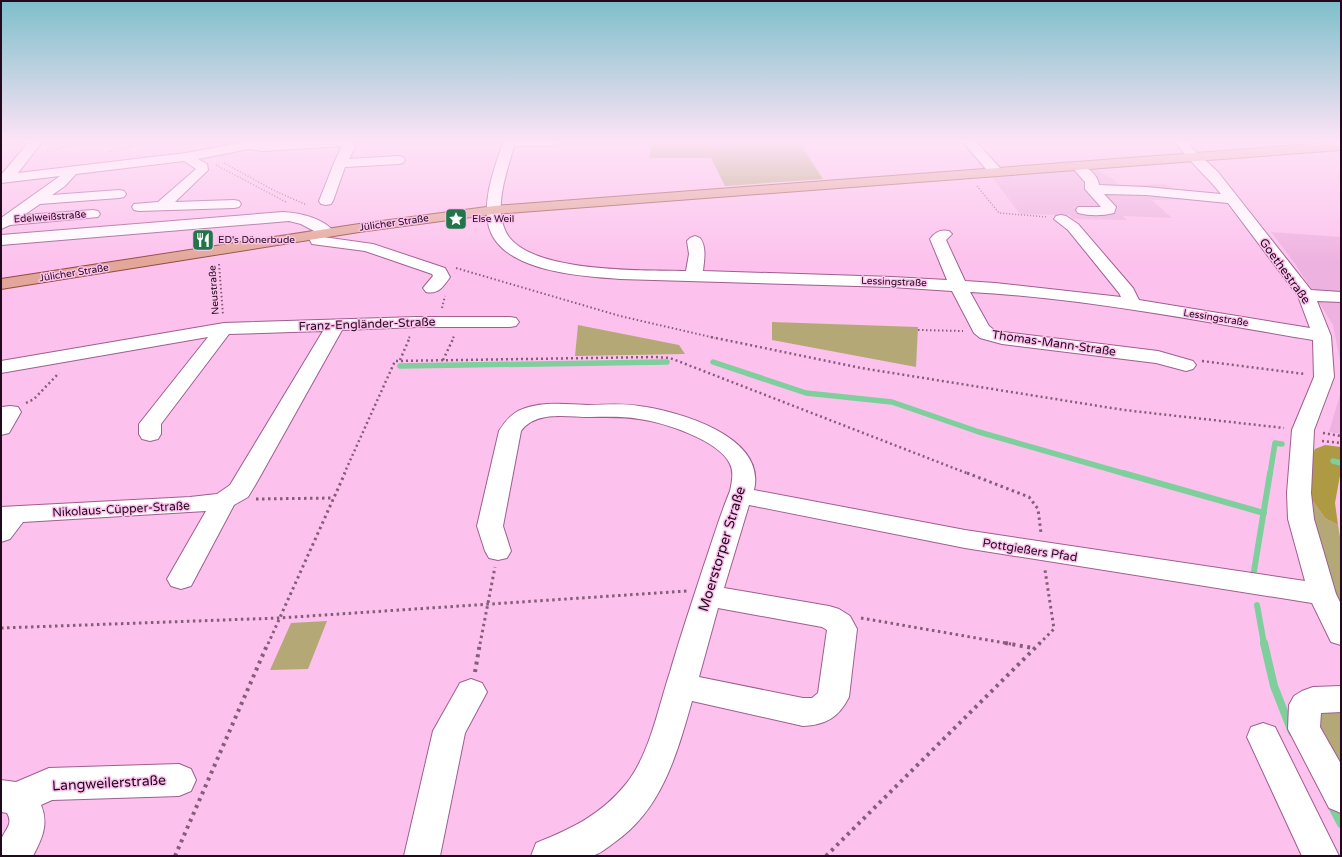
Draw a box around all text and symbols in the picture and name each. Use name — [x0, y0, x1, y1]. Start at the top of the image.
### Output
place icon: Else Weil — [443, 206, 469, 232]
street label: Edelweißstraße — [13, 208, 87, 226]
street label: Jülicher Straße — [358, 212, 430, 234]
place label: Else Weil — [472, 213, 514, 225]
restaurant icon: ED's Dönerbude — [190, 227, 216, 253]
place label: ED's Dönerbude — [218, 234, 295, 246]
street label: Goethestraße — [1257, 235, 1314, 307]
street label: Jülicher Straße — [38, 262, 110, 284]
street label: Neustraße — [206, 265, 222, 315]
street label: Lessingstraße — [861, 275, 927, 289]
street label: Lessingstraße — [1183, 307, 1250, 329]
street label: Franz-Engländer-Straße — [298, 315, 436, 333]
street label: Thomas-Mann-Straße — [991, 327, 1117, 359]
street label: Moerstorper Straße — [695, 484, 749, 614]
street label: Nikolaus-Cüpper-Straße — [52, 498, 190, 520]
street label: Pottgießers Pfad — [982, 536, 1078, 564]
street label: Langweilerstraße — [52, 772, 167, 794]

